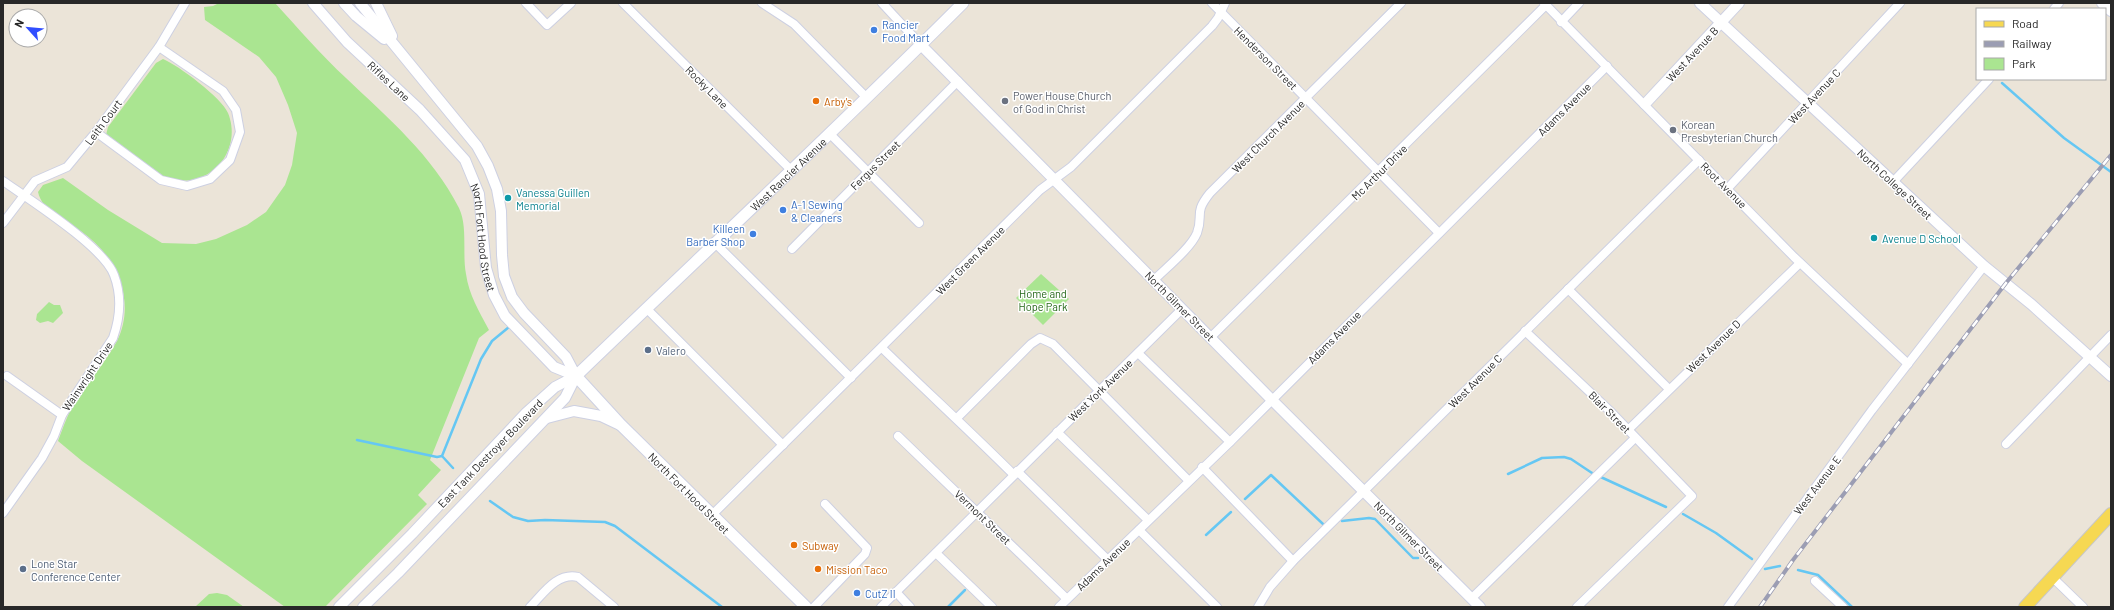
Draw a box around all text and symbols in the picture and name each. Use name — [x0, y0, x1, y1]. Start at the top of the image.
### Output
north arrow — [8, 8, 48, 48]
legend — [1976, 8, 2106, 80]
text: Road — [2012, 16, 2039, 30]
text: N — [11, 17, 26, 29]
place label: Rancier Food Mart — [882, 18, 930, 44]
street label: Henderson Street — [1232, 24, 1300, 92]
street label: West Avenue B — [1663, 24, 1721, 84]
marker: Rancier Food Mart — [869, 25, 879, 35]
text: Railway — [2012, 36, 2052, 50]
text: Park — [2012, 56, 2036, 70]
street label: Rifles Lane — [365, 58, 413, 104]
street label: Rocky Lane — [683, 63, 731, 111]
street label: West Avenue C — [1785, 66, 1843, 126]
street label: Adams Avenue — [1535, 80, 1593, 138]
place label: Power House Church of God in Christ — [1013, 89, 1112, 115]
place label: Arby's — [824, 95, 852, 108]
marker: Arby's — [811, 96, 821, 106]
marker: Power House Church of God in Christ — [1000, 96, 1010, 106]
street label: Leith Court — [82, 97, 124, 147]
street label: West Church Avenue — [1229, 97, 1307, 175]
place label: Korean Presbyterian Church — [1681, 118, 1778, 144]
marker: Korean Presbyterian Church — [1668, 125, 1678, 135]
street label: West Rancier Avenue — [747, 134, 829, 213]
street label: Fergus Street — [847, 137, 903, 193]
street label: Mc Arthur Drive — [1349, 141, 1410, 202]
street label: North College Street — [1855, 146, 1935, 222]
street label: Root Avenue — [1698, 159, 1750, 211]
street label: North Fort Hood Street — [469, 181, 499, 293]
place label: Vanessa Guillen Memorial — [516, 186, 590, 212]
marker: Vanessa Guillen Memorial — [503, 193, 513, 203]
place label: A-1 Sewing & Cleaners — [791, 198, 843, 224]
marker: A-1 Sewing & Cleaners — [778, 205, 788, 215]
place label: Killeen Barber Shop — [686, 222, 745, 248]
street label: West Green Avenue — [933, 223, 1007, 297]
marker: Killeen Barber Shop — [748, 229, 758, 239]
place label: Avenue D School — [1882, 232, 1961, 245]
marker: Avenue D School — [1869, 233, 1879, 243]
street label: North Gilmer Street — [1143, 269, 1217, 343]
park label: Home and Hope Park — [1019, 287, 1068, 313]
street label: Adams Avenue — [1305, 308, 1363, 366]
street label: West Avenue D — [1683, 317, 1743, 375]
street label: Wainwright Drive — [59, 339, 115, 413]
place label: Valero — [656, 344, 686, 357]
marker: Valero — [643, 345, 653, 355]
street label: West Avenue C — [1446, 352, 1504, 410]
street label: West York Avenue — [1065, 356, 1135, 424]
street label: Blair Street — [1586, 388, 1634, 436]
street label: East Tank Destroyer Boulevard — [435, 396, 545, 510]
street label: North Fort Hood Street — [646, 450, 732, 536]
street label: West Avenue E — [1791, 453, 1844, 517]
street label: Vermont Street — [952, 487, 1014, 547]
street label: North Gilmer Street — [1372, 499, 1446, 573]
street label: Adams Avenue — [1073, 535, 1133, 593]
place label: Subway — [802, 539, 839, 552]
marker: Subway — [789, 540, 799, 550]
place label: Lone Star Conference Center — [31, 557, 120, 583]
place label: Mission Taco — [826, 563, 887, 576]
marker: Lone Star Conference Center — [18, 564, 28, 574]
marker: Mission Taco — [813, 564, 823, 574]
place label: CutZ II — [865, 587, 896, 600]
marker: CutZ II — [852, 588, 862, 598]

